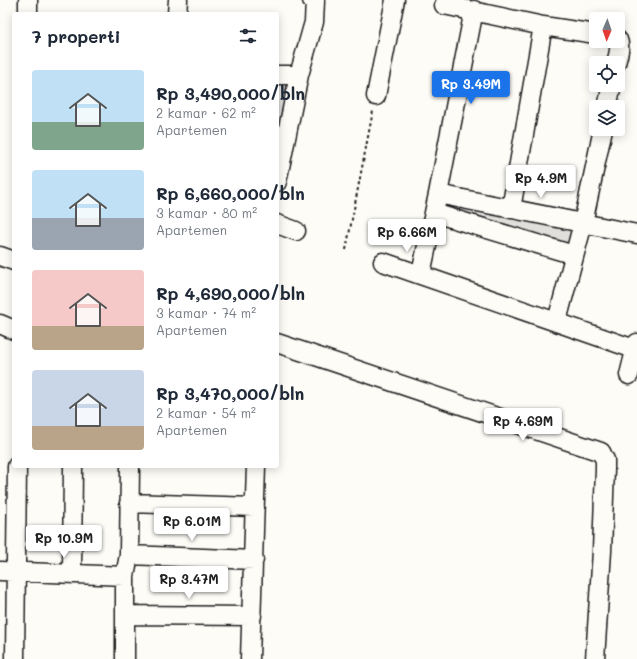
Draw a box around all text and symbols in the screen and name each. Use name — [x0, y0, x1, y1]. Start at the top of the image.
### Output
north arrow — [589, 12, 625, 48]
map controls — [589, 12, 625, 136]
text: 7 properti — [32, 25, 120, 47]
icon: filters — [237, 25, 259, 47]
button: locate — [589, 56, 625, 92]
pin: Rp 3.49M — [430, 71, 512, 105]
text: Rp 3.49M — [441, 75, 501, 92]
text: Rp 3,490,000/bln — [156, 82, 305, 104]
icon: home — [64, 86, 112, 134]
button: layers — [589, 100, 625, 136]
text: 2 kamar · 62 m² — [156, 104, 256, 121]
text: Apartemen — [156, 121, 227, 138]
pin: Rp 4.9M — [504, 165, 578, 199]
text: Rp 4.9M — [515, 169, 567, 186]
text: Rp 6,660,000/bln — [156, 182, 305, 204]
icon: home — [64, 186, 112, 234]
text: 3 kamar · 80 m² — [156, 204, 257, 221]
pin: Rp 6.66M — [366, 219, 448, 253]
text: Apartemen — [156, 221, 227, 238]
text: Rp 6.66M — [377, 223, 437, 240]
text: Rp 4,690,000/bln — [156, 282, 305, 304]
icon: home — [64, 286, 112, 334]
text: 3 kamar · 74 m² — [156, 304, 256, 321]
text: Apartemen — [156, 321, 227, 338]
text: Rp 3,470,000/bln — [156, 382, 304, 404]
icon: home — [64, 386, 112, 434]
text: 2 kamar · 54 m² — [156, 404, 256, 421]
pin: Rp 4.69M — [482, 408, 564, 442]
text: Rp 4.69M — [493, 412, 553, 429]
text: Apartemen — [156, 421, 227, 438]
pin: Rp 6.01M — [151, 508, 233, 542]
text: Rp 6.01M — [163, 512, 221, 529]
pin: Rp 10.9M — [23, 525, 105, 559]
text: Rp 10.9M — [35, 529, 93, 546]
pin: Rp 3.47M — [148, 566, 230, 600]
text: Rp 3.47M — [159, 570, 219, 587]

